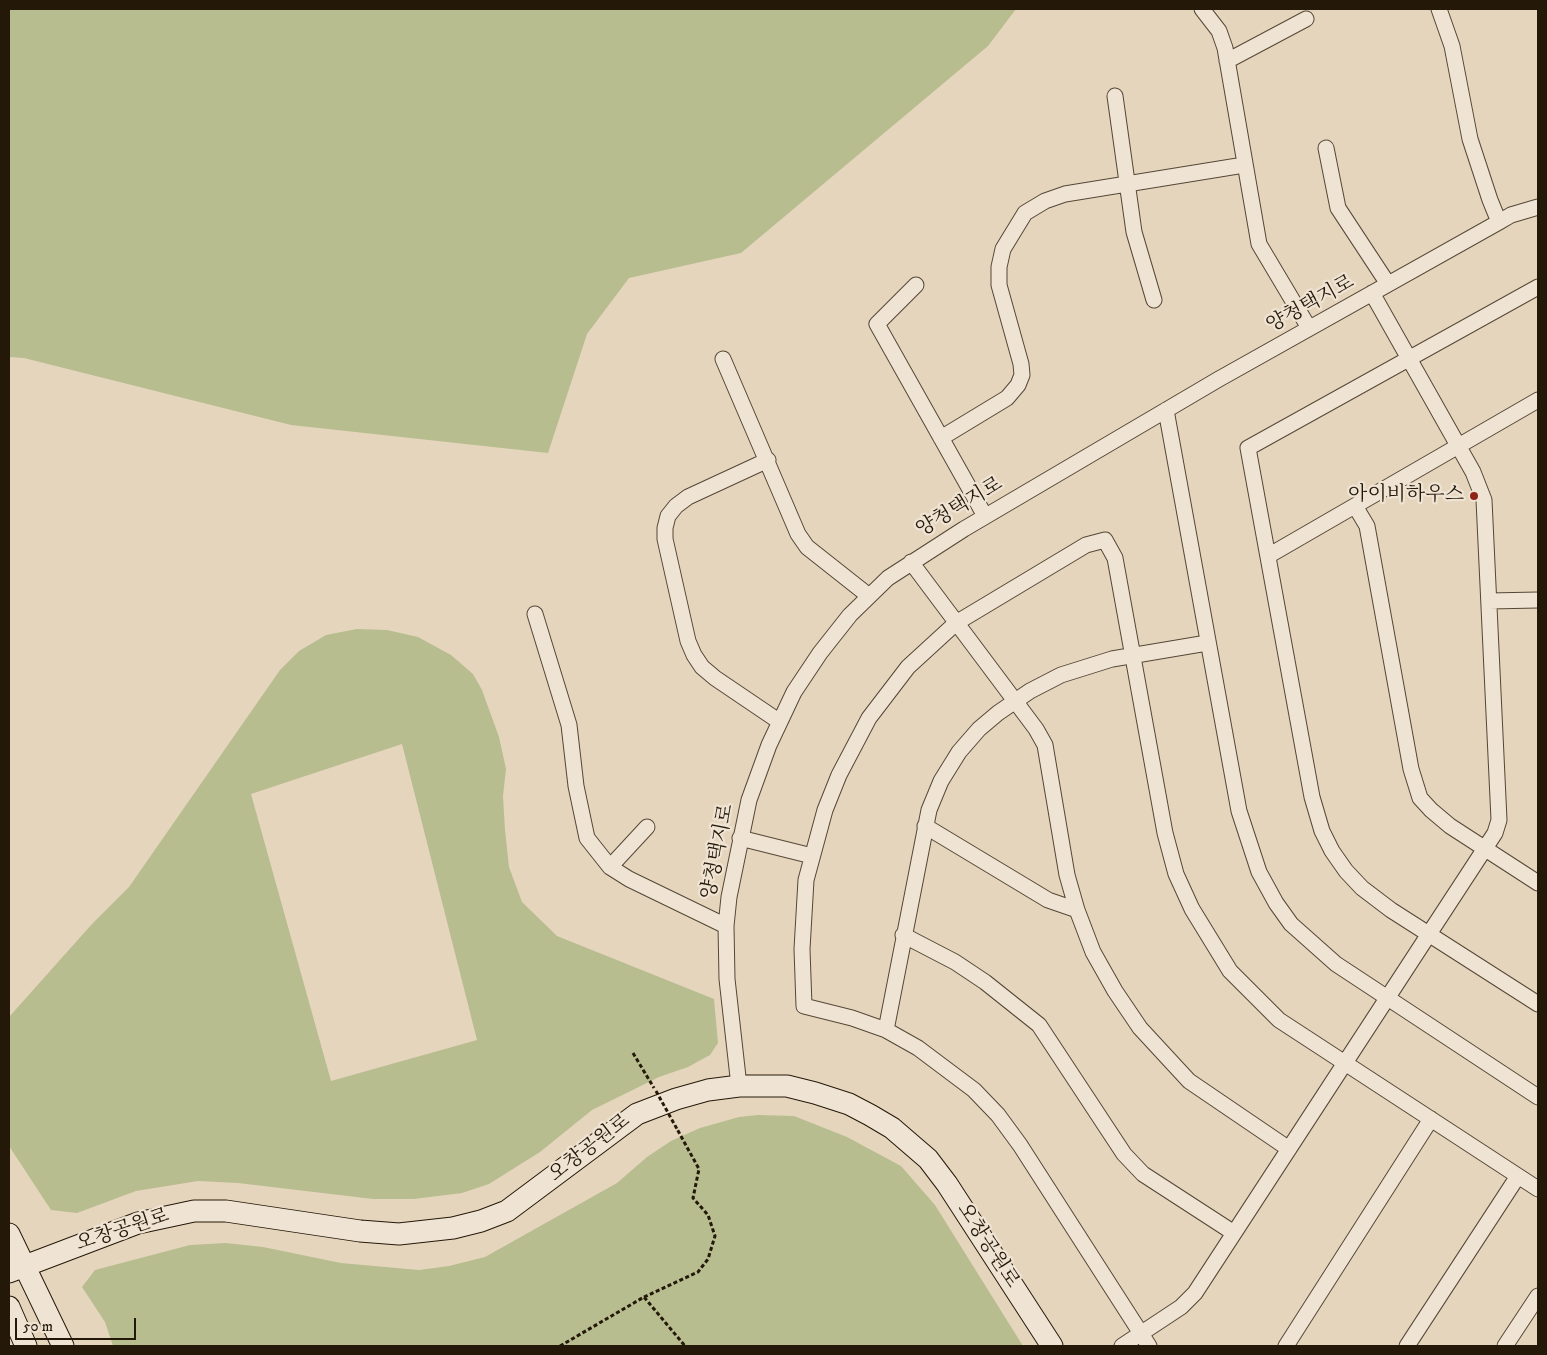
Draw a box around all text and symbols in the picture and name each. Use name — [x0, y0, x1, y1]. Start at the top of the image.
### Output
street label: 양청택지로 — [1263, 271, 1359, 339]
street label: 양청택지로 — [912, 473, 1008, 543]
place label: 아이비하우스 — [1348, 484, 1464, 508]
marker: 아이비하우스 — [1468, 490, 1480, 502]
street label: 양청택지로 — [698, 802, 740, 902]
street label: 오창공원로 — [545, 1110, 635, 1188]
street label: 오창공원로 — [951, 1199, 1023, 1293]
street label: 오창공원로 — [73, 1205, 173, 1257]
scale bar — [18, 1308, 139, 1340]
text: 50 m — [23, 1317, 53, 1336]

